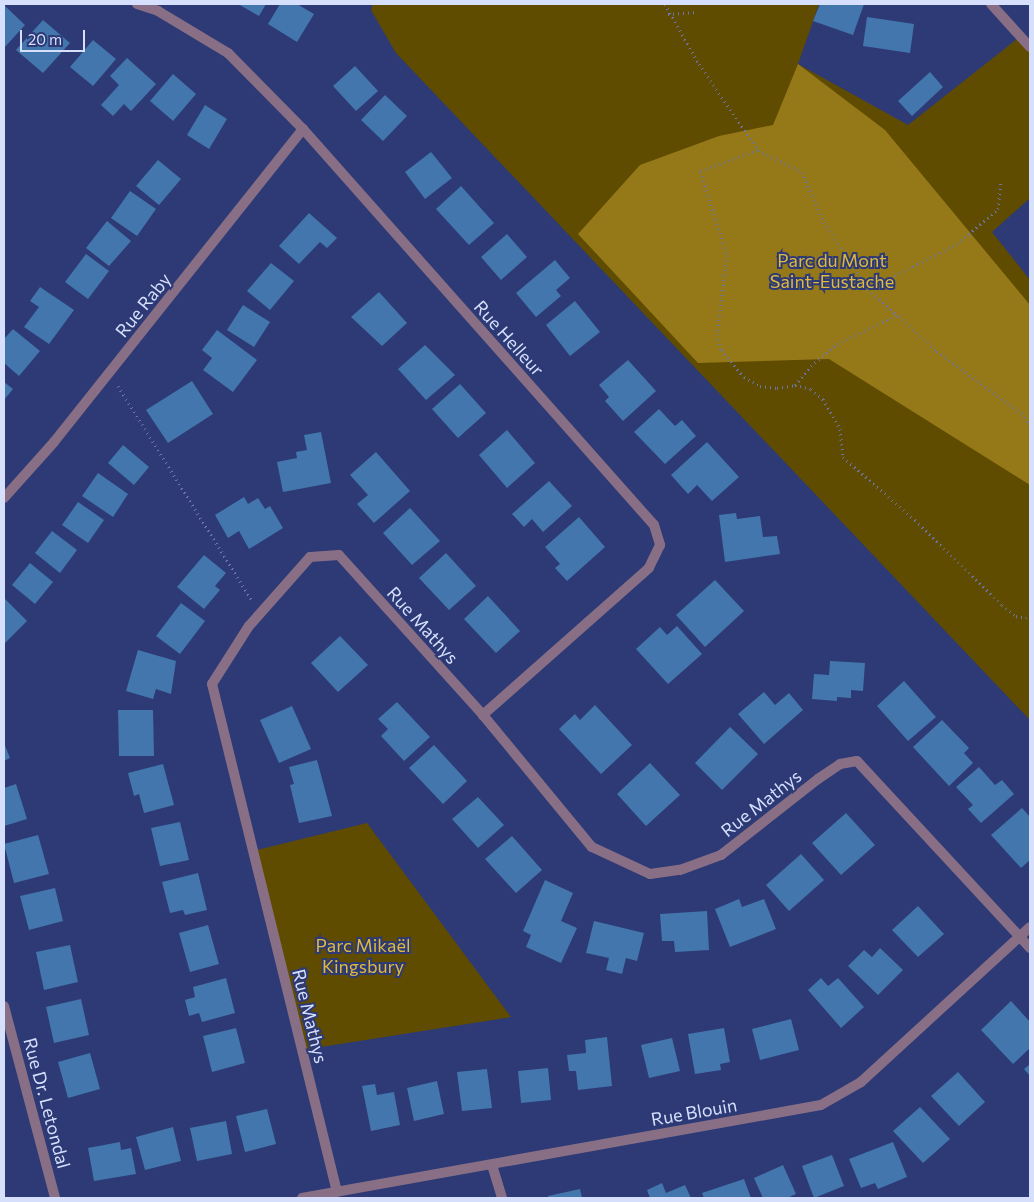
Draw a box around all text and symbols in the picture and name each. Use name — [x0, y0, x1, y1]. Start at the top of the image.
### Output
scale bar — [22, 20, 88, 52]
text: 20 m — [28, 30, 62, 48]
park label: Parc du Mont Saint-Eustache — [770, 250, 894, 292]
street label: Rue Raby — [111, 269, 175, 341]
street label: Rue Helleur — [470, 296, 548, 380]
street label: Rue Mathys — [383, 582, 463, 668]
street label: Rue Mathys — [716, 765, 806, 841]
park label: Parc Mikaël Kingsbury — [315, 935, 411, 978]
street label: Rue Mathys — [288, 967, 332, 1065]
street label: Rue Dr. Letondal — [19, 1035, 75, 1171]
street label: Rue Blouin — [649, 1094, 739, 1130]

